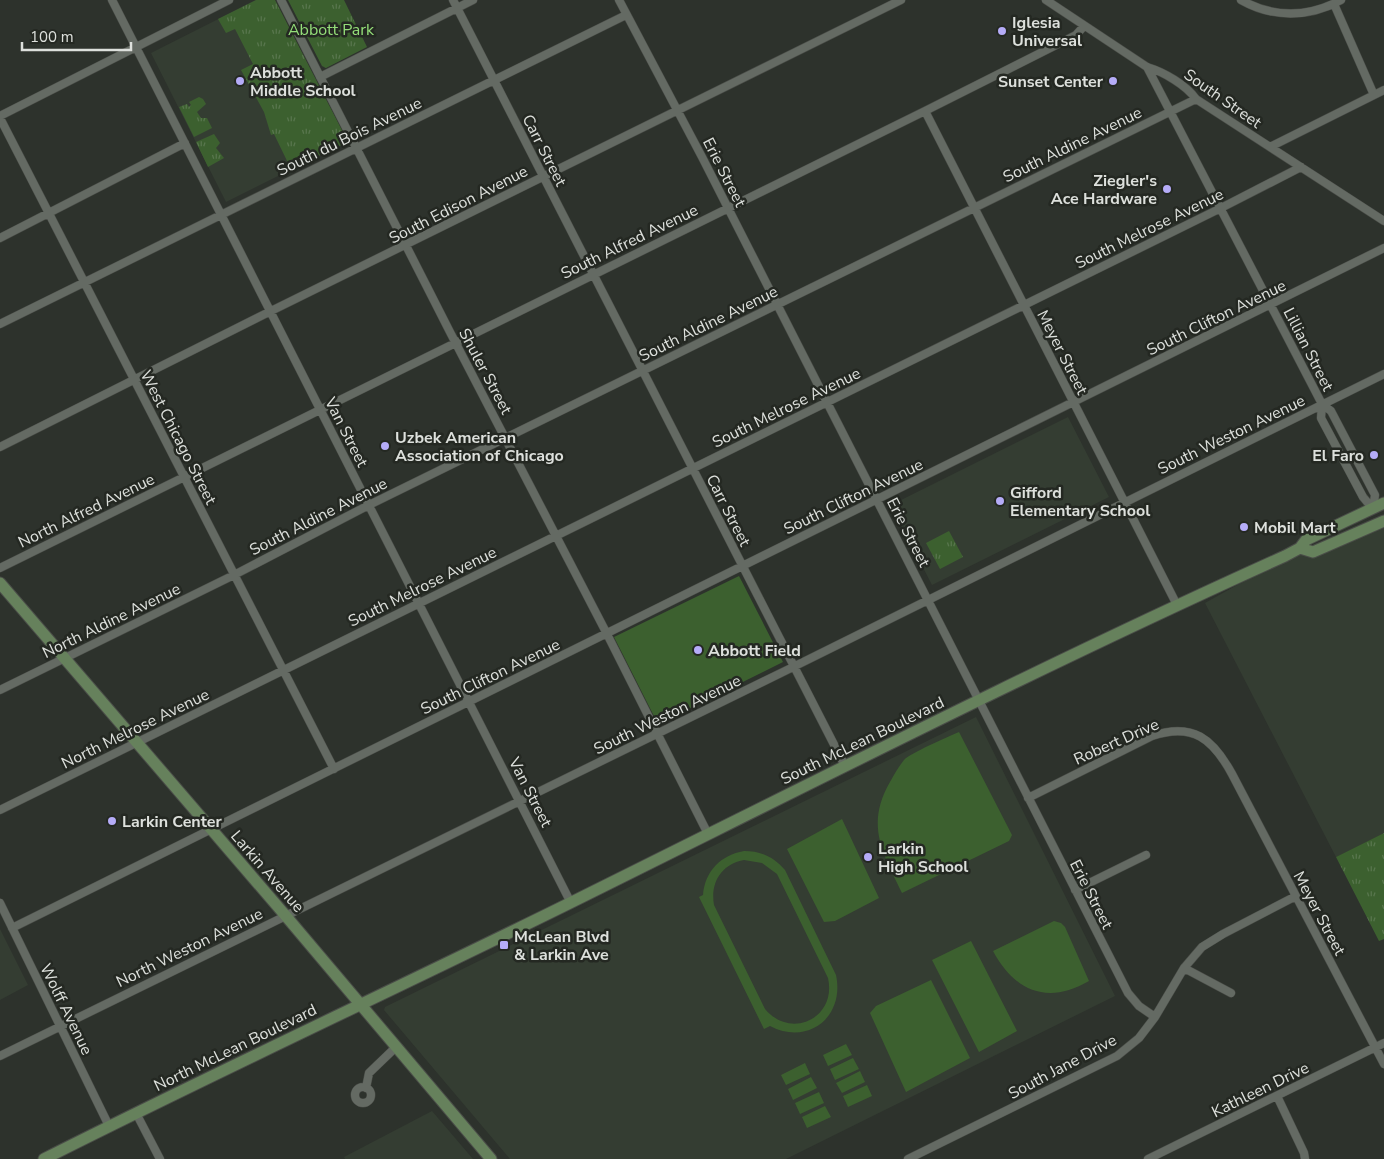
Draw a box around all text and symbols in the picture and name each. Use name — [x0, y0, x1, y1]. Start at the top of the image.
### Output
place label: Iglesia Universal — [1012, 12, 1082, 52]
park label: Abbott Park — [288, 19, 375, 41]
scale bar — [22, 20, 131, 52]
marker: Iglesia Universal — [996, 25, 1008, 37]
text: 100 m — [30, 27, 74, 47]
place label: Abbott Middle School — [250, 62, 356, 102]
street label: South Street — [1179, 64, 1266, 134]
place label: Sunset Center — [998, 71, 1104, 93]
marker: Abbott Middle School — [234, 75, 246, 87]
marker: Sunset Center — [1107, 75, 1119, 87]
street label: South du Bois Avenue — [273, 92, 426, 182]
street label: South Aldine Avenue — [999, 102, 1146, 188]
street label: Carr Street — [517, 111, 572, 191]
street label: Erie Street — [697, 134, 751, 211]
street label: South Edison Avenue — [385, 160, 532, 249]
place label: Ziegler's Ace Hardware — [1051, 170, 1157, 210]
street label: South Melrose Avenue — [1071, 183, 1227, 274]
marker: Ziegler's Ace Hardware — [1161, 183, 1173, 195]
street label: South Alfred Avenue — [557, 199, 702, 285]
street label: South Clifton Avenue — [1143, 275, 1290, 361]
street label: South Aldine Avenue — [635, 281, 782, 367]
street label: Lillian Street — [1278, 304, 1339, 395]
street label: Meyer Street — [1031, 306, 1093, 399]
street label: Shuler Street — [453, 325, 517, 419]
street label: South Melrose Avenue — [708, 362, 864, 453]
street label: West Chicago Street — [135, 367, 222, 509]
street label: South Weston Avenue — [1154, 390, 1309, 480]
street label: Van Street — [319, 393, 373, 471]
place label: Uzbek American Association of Chicago — [395, 427, 564, 467]
marker: Uzbek American Association of Chicago — [379, 440, 391, 452]
place label: El Faro — [1312, 445, 1364, 467]
marker: El Faro — [1368, 449, 1380, 461]
street label: South Clifton Avenue — [780, 454, 927, 540]
street label: North Alfred Avenue — [15, 468, 158, 554]
street label: Carr Street — [701, 471, 756, 551]
street label: South Aldine Avenue — [246, 473, 391, 561]
place label: Gifford Elementary School — [1010, 482, 1150, 522]
street label: Erie Street — [881, 494, 935, 571]
marker: Gifford Elementary School — [994, 495, 1006, 507]
place label: Mobil Mart — [1254, 517, 1337, 539]
marker: Mobil Mart — [1238, 521, 1250, 533]
street label: South Melrose Avenue — [344, 541, 500, 632]
street label: North Aldine Avenue — [39, 578, 184, 664]
street label: South Clifton Avenue — [417, 634, 564, 720]
place label: Abbott Field — [708, 640, 801, 662]
marker: Abbott Field — [692, 644, 704, 656]
street label: South Weston Avenue — [590, 670, 745, 760]
street label: North Melrose Avenue — [58, 684, 213, 774]
street label: South McLean Boulevard — [777, 692, 948, 790]
street label: Robert Drive — [1070, 713, 1162, 770]
street label: Van Street — [503, 753, 557, 831]
place label: Larkin Center — [122, 811, 222, 833]
marker: Larkin Center — [106, 815, 118, 827]
street label: Larkin Avenue — [225, 826, 309, 917]
place label: Larkin High School — [878, 838, 968, 878]
marker: Larkin High School — [862, 851, 874, 863]
street label: Erie Street — [1064, 856, 1118, 933]
street label: Meyer Street — [1288, 868, 1351, 960]
street label: North Weston Avenue — [112, 903, 266, 993]
place label: McLean Blvd & Larkin Ave — [514, 926, 609, 966]
marker: McLean Blvd & Larkin Ave — [498, 939, 510, 951]
street label: Wolff Avenue — [34, 960, 98, 1059]
street label: North McLean Boulevard — [150, 999, 321, 1097]
street label: South Jane Drive — [1004, 1029, 1121, 1105]
street label: Kathleen Drive — [1208, 1057, 1313, 1123]

